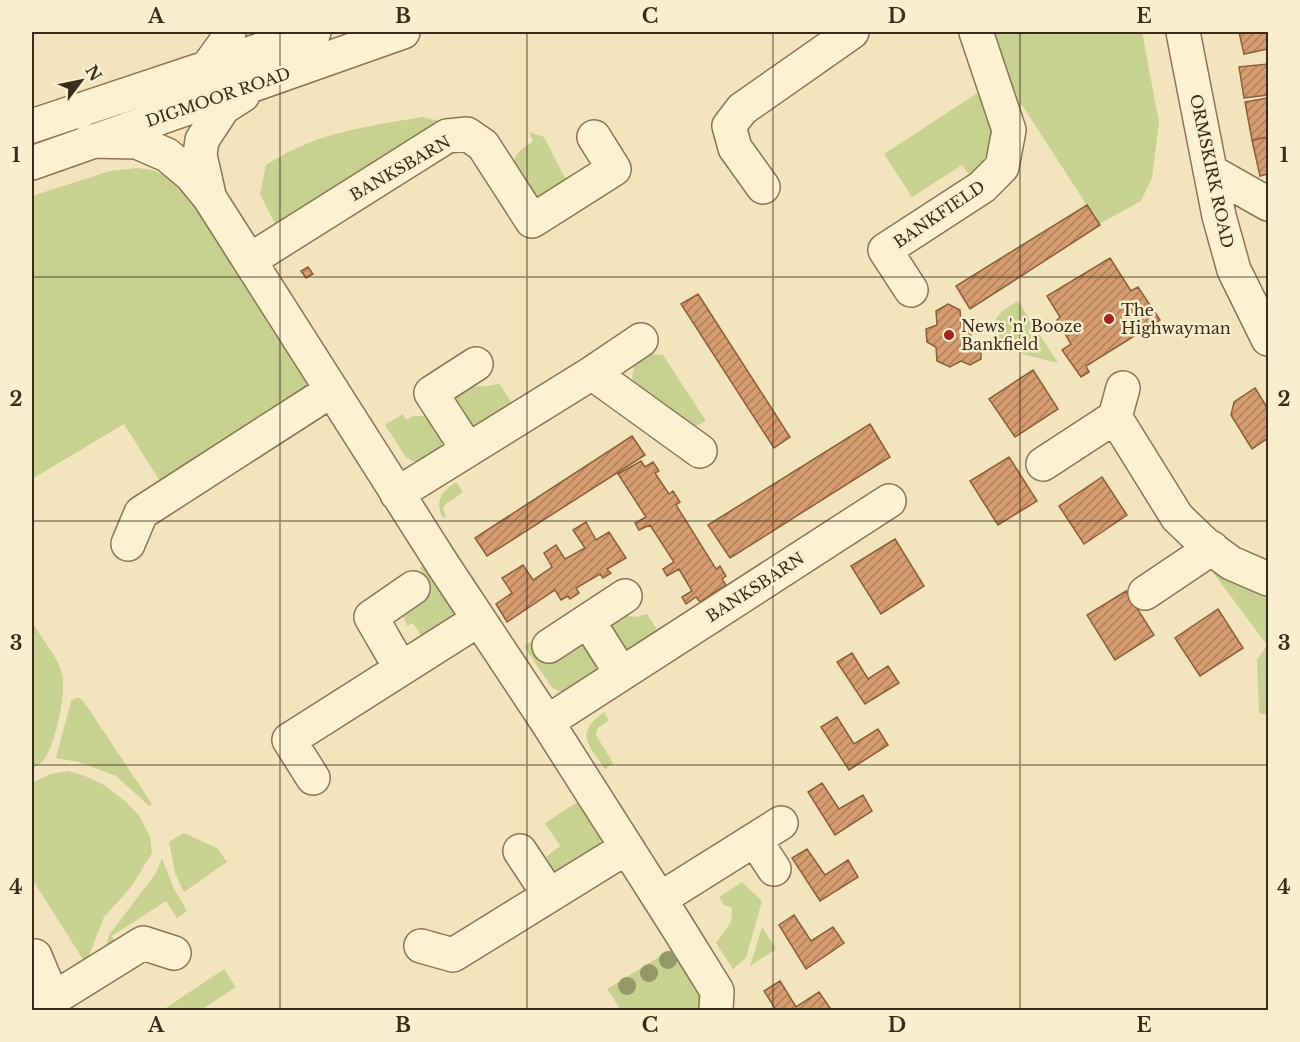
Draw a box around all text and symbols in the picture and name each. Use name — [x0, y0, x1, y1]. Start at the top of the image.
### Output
text: A — [147, 4, 165, 28]
text: B — [395, 4, 411, 28]
text: C — [642, 4, 658, 28]
text: D — [888, 4, 906, 28]
text: E — [1136, 4, 1152, 28]
north arrow — [51, 51, 111, 111]
text: N — [81, 61, 106, 85]
street label: DIGMOOR ROAD — [143, 63, 293, 131]
street label: ORMSKIRK ROAD — [1186, 92, 1238, 250]
street label: BANKSBARN — [346, 131, 454, 205]
text: 1 — [12, 143, 21, 167]
text: 1 — [1280, 143, 1289, 167]
street label: BANKFIELD — [889, 176, 989, 252]
place label: The Highwayman — [1121, 300, 1231, 338]
marker: The Highwayman — [1102, 312, 1116, 326]
place label: News 'n' Booze Bankfield — [961, 316, 1082, 354]
marker: News 'n' Booze Bankfield — [942, 328, 956, 342]
text: 2 — [9, 387, 23, 411]
text: 2 — [1277, 387, 1291, 411]
street label: BANKSBARN — [702, 548, 808, 626]
text: 3 — [10, 631, 22, 655]
text: 3 — [1278, 631, 1290, 655]
text: 4 — [9, 875, 23, 899]
text: 4 — [1277, 875, 1291, 899]
text: A — [147, 1013, 165, 1037]
text: B — [395, 1013, 411, 1037]
text: C — [642, 1013, 658, 1037]
text: D — [888, 1013, 906, 1037]
text: E — [1136, 1013, 1152, 1037]

